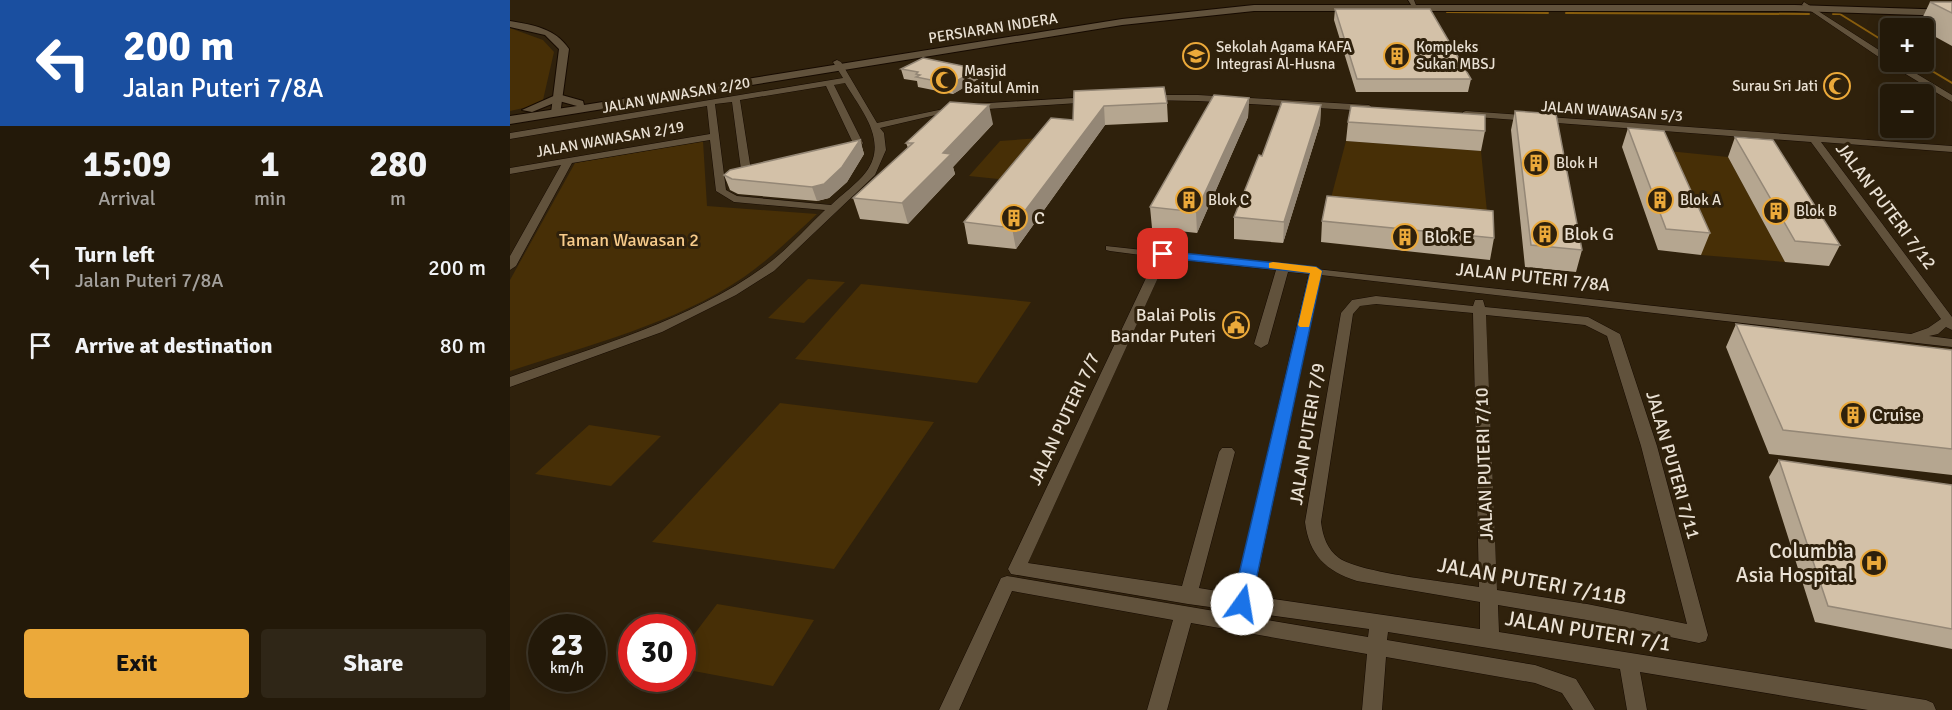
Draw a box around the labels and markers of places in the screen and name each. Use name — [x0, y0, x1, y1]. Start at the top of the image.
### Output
place label: Sekolah Agama KAFA Integrasi Al-Husna — [1216, 38, 1352, 73]
place label: Kompleks Sukan MBSJ — [1416, 38, 1495, 73]
school or university icon: Sekolah Agama KAFA Integrasi Al-Husna — [1181, 41, 1211, 71]
building icon: Kompleks Sukan MBSJ — [1382, 41, 1412, 71]
place label: Masjid Baitul Amin — [964, 62, 1039, 97]
mosque icon: Masjid Baitul Amin — [929, 65, 959, 95]
mosque icon: Surau Sri Jati — [1822, 71, 1852, 101]
place label: Surau Sri Jati — [1732, 77, 1818, 95]
building icon: Blok H — [1521, 148, 1551, 178]
place label: Blok H — [1556, 154, 1598, 172]
building icon: Blok C — [1174, 185, 1204, 215]
building icon: Blok A — [1645, 185, 1675, 215]
place label: Blok C — [1208, 191, 1249, 209]
place label: Blok A — [1680, 191, 1721, 209]
building icon: Blok B — [1761, 196, 1791, 226]
place label: Blok B — [1796, 202, 1837, 220]
building icon: C — [999, 203, 1029, 233]
place label: C — [1034, 207, 1045, 229]
building icon: Blok G — [1530, 219, 1560, 249]
building icon: Blok E — [1390, 222, 1420, 252]
place label: Blok G — [1564, 223, 1614, 245]
place label: Blok E — [1424, 226, 1473, 248]
pin — [1137, 228, 1188, 279]
place label: Balai Polis Bandar Puteri — [1110, 304, 1216, 347]
public building icon: Balai Polis Bandar Puteri — [1221, 310, 1251, 340]
building icon: Cruise — [1838, 400, 1868, 430]
place label: Cruise — [1872, 404, 1921, 426]
place label: Columbia Asia Hospital — [1736, 538, 1854, 588]
hospital icon: Columbia Asia Hospital — [1859, 548, 1889, 578]

